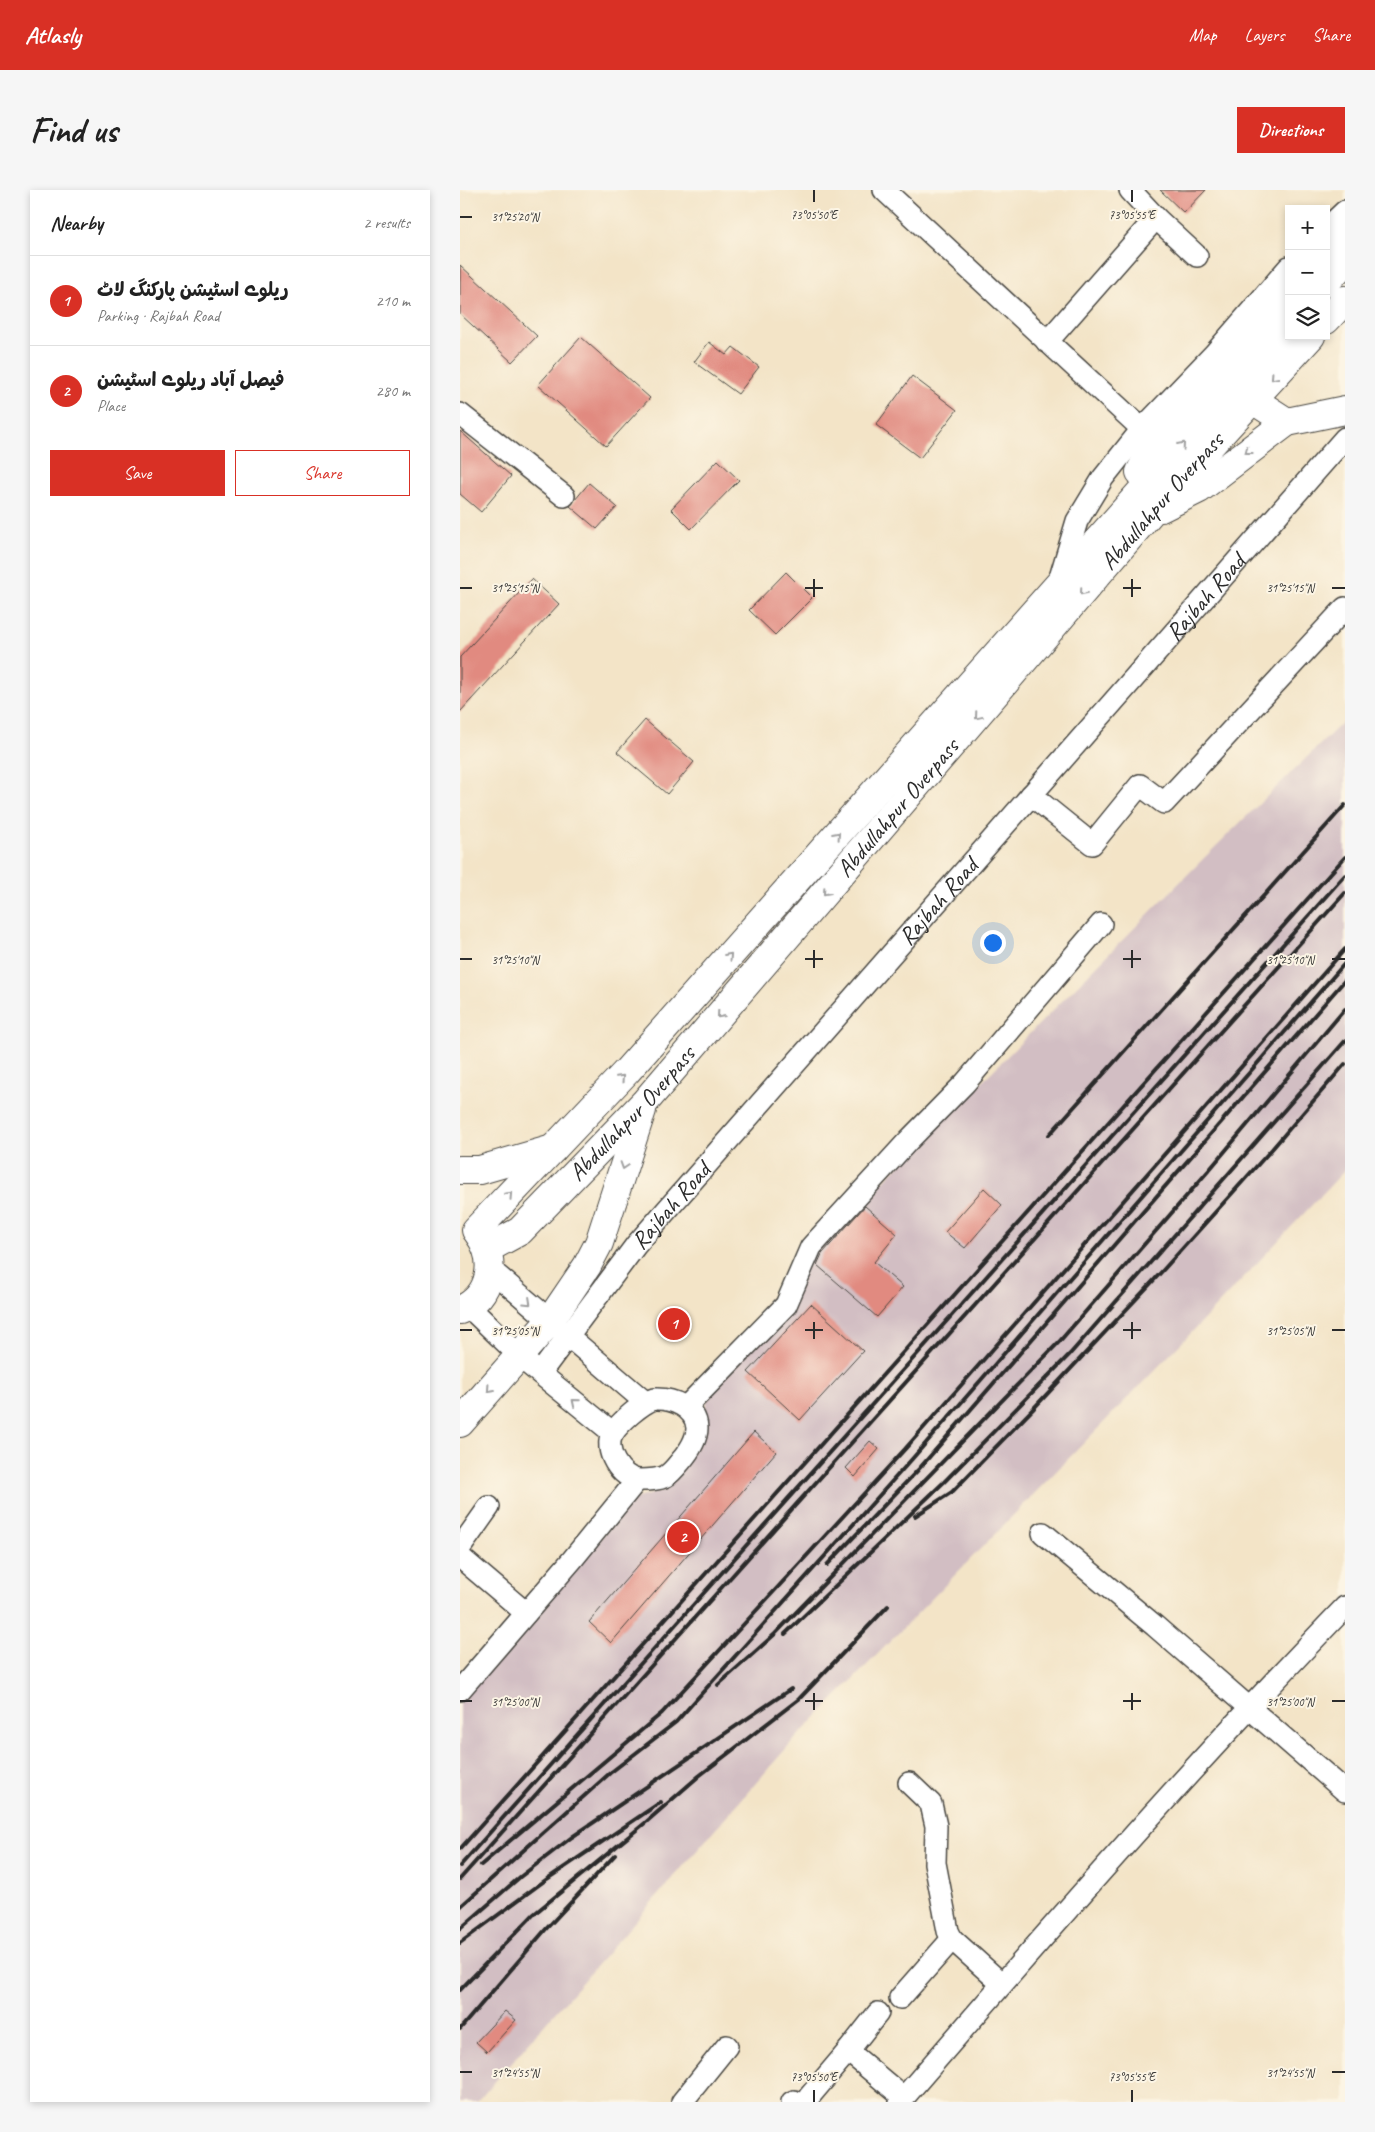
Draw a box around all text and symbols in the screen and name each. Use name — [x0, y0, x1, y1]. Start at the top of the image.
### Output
text: Atlasly — [25, 20, 81, 50]
text: Map — [1189, 24, 1217, 46]
text: Layers — [1245, 24, 1284, 46]
text: Share — [1312, 24, 1350, 46]
button: Directions — [1237, 107, 1345, 153]
text: Find us — [30, 108, 117, 153]
map controls — [1285, 205, 1330, 340]
button: + — [1285, 205, 1330, 250]
text: 73°05'50"E — [791, 207, 839, 223]
text: 73°05'55"E — [1109, 207, 1157, 223]
text: 31°25'20"N — [491, 209, 540, 225]
text: Nearby — [50, 210, 103, 236]
text: 2 results — [363, 213, 410, 233]
button: − — [1285, 250, 1330, 295]
text: ریلوے اسٹیشن پارکنگ لاٹ — [97, 278, 289, 302]
text: 1 — [62, 291, 70, 311]
text: 210 m — [376, 291, 410, 311]
button: layers — [1285, 295, 1330, 340]
text: Parking · Rajbah Road — [97, 306, 220, 326]
text: فیصل آباد ریلوے اسٹیشن — [97, 368, 284, 392]
one-way arrow — [1271, 371, 1280, 380]
text: 2 — [62, 381, 70, 401]
text: 280 m — [376, 381, 410, 401]
text: Place — [97, 396, 125, 416]
street label: Abdullahpur Overpass — [1093, 424, 1231, 576]
one-way arrow — [1176, 442, 1185, 451]
one-way arrow — [1245, 446, 1254, 454]
button: Save — [50, 450, 225, 496]
button: Share — [235, 450, 410, 496]
street label: Rajbah Road — [1159, 545, 1254, 647]
text: 31°25'15"N — [491, 580, 540, 596]
text: 31°25'15"N — [1266, 580, 1315, 596]
one-way arrow — [1080, 586, 1089, 595]
one-way arrow — [974, 710, 983, 719]
street label: Abdullahpur Overpass — [830, 731, 966, 883]
one-way arrow — [831, 831, 840, 840]
street label: Rajbah Road — [892, 849, 986, 951]
one-way arrow — [823, 886, 832, 895]
your location — [980, 930, 1006, 956]
text: 31°25'10"N — [491, 952, 540, 968]
text: 31°25'10"N — [1266, 952, 1315, 968]
one-way arrow — [724, 953, 733, 962]
one-way arrow — [718, 1009, 726, 1018]
street label: Abdullahpur Overpass — [562, 1038, 703, 1187]
one-way arrow — [615, 1074, 624, 1083]
street label: Rajbah Road — [624, 1153, 719, 1255]
one-way arrow — [620, 1162, 630, 1170]
one-way arrow — [503, 1191, 512, 1200]
one-way arrow — [522, 1296, 531, 1305]
pin: 1 — [658, 1305, 690, 1343]
text: 31°25'05"N — [491, 1323, 540, 1339]
text: 31°25'05"N — [1266, 1323, 1315, 1339]
one-way arrow — [487, 1384, 496, 1393]
one-way arrow — [572, 1398, 581, 1407]
pin: 2 — [667, 1518, 699, 1556]
text: 31°25'00"N — [491, 1694, 540, 1710]
text: 31°25'00"N — [1266, 1694, 1315, 1710]
text: 31°24'55"N — [491, 2065, 540, 2081]
text: 31°24'55"N — [1266, 2065, 1315, 2081]
text: 73°05'50"E — [791, 2069, 839, 2085]
text: 73°05'55"E — [1109, 2069, 1157, 2085]

